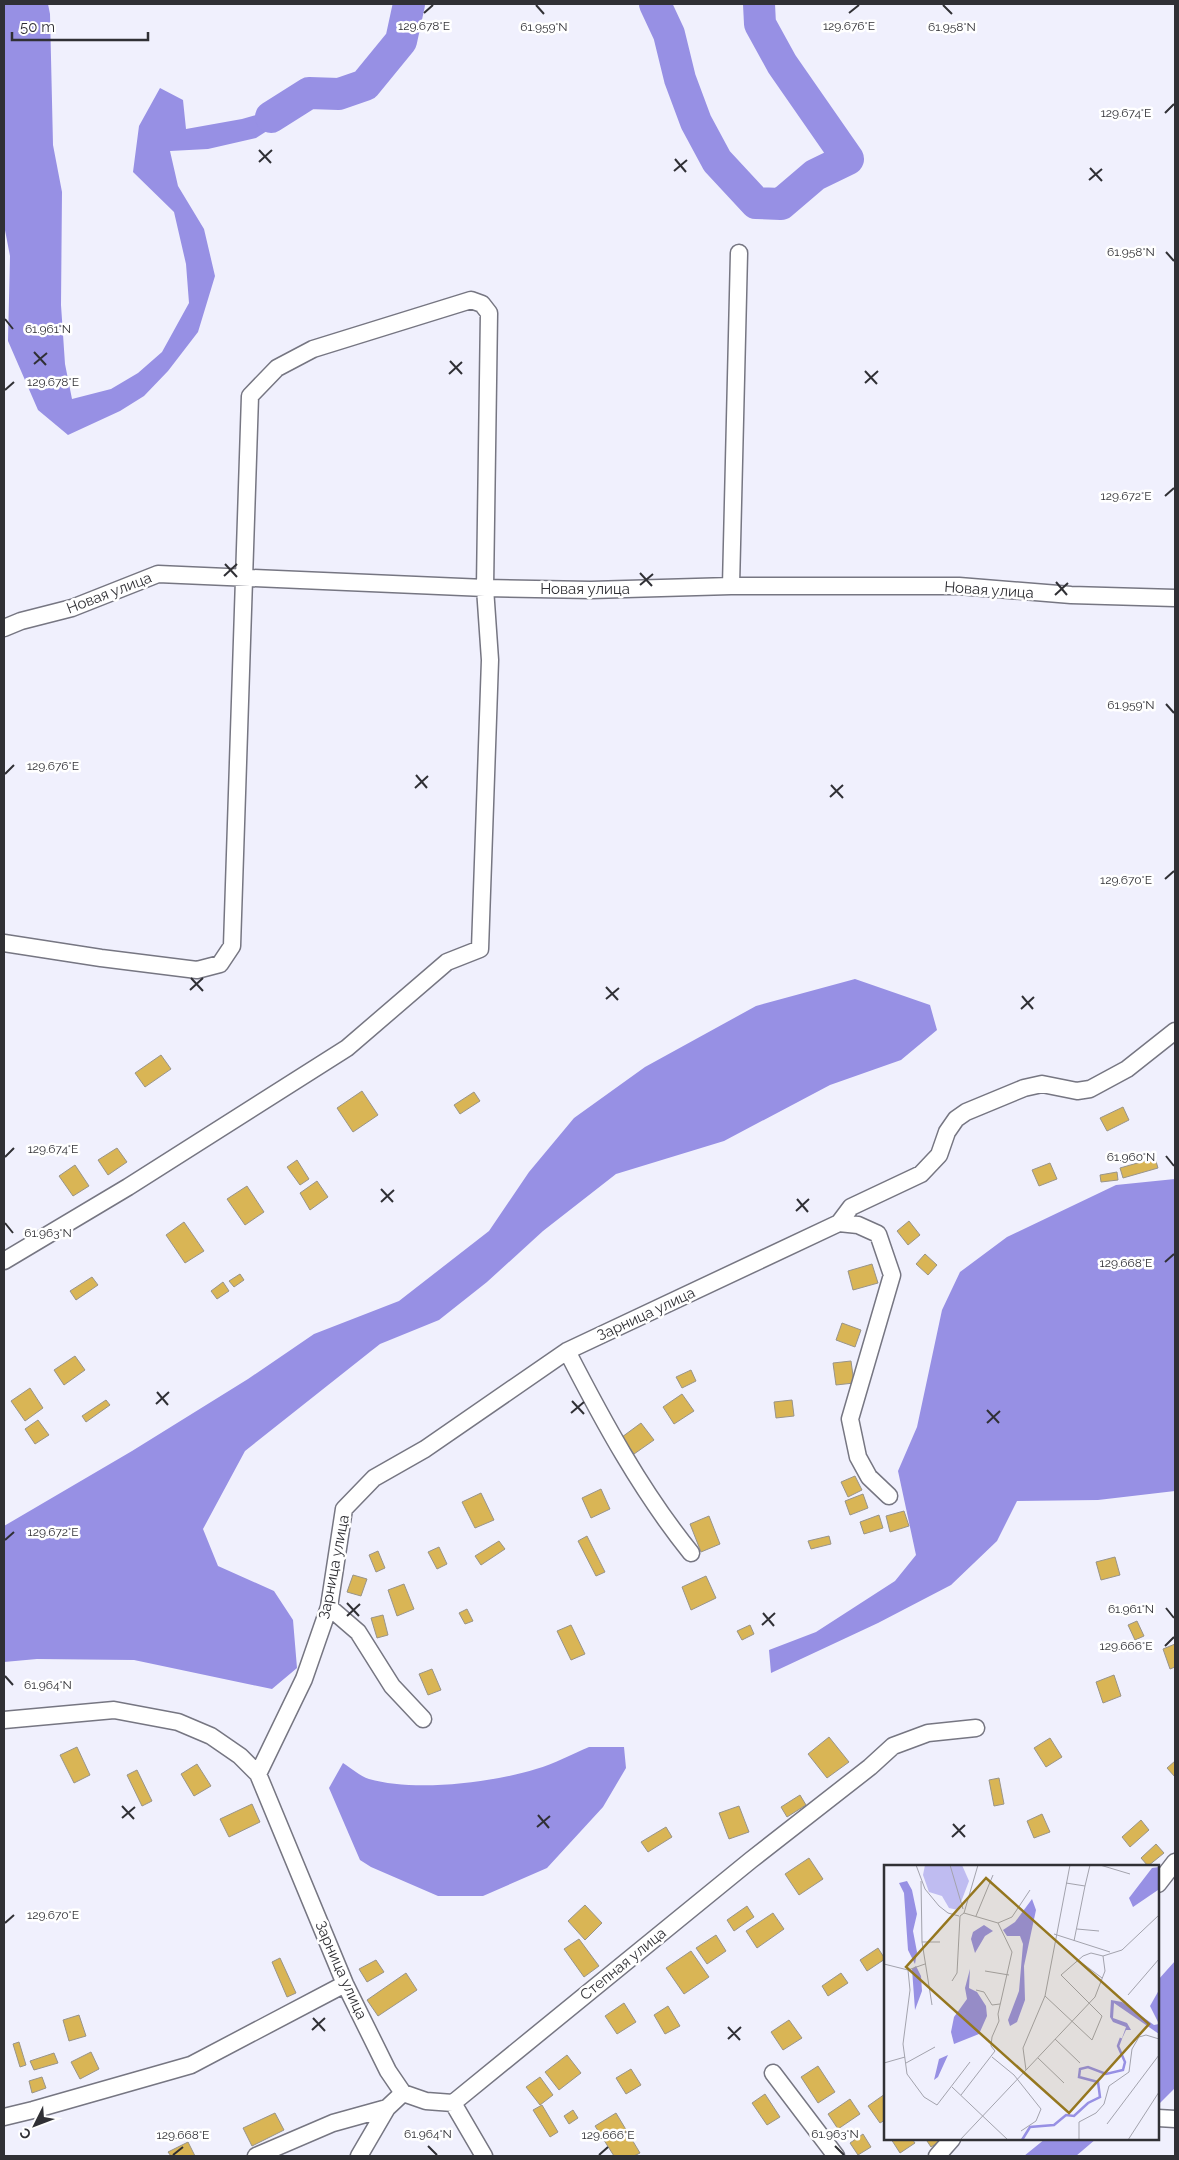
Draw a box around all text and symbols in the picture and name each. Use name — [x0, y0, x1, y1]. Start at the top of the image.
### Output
scale bar — [12, 10, 149, 42]
text: 50 m — [20, 18, 55, 36]
text: 129.678°E — [398, 19, 450, 33]
text: 129.676°E — [823, 19, 875, 33]
text: 61.959°N — [520, 20, 568, 34]
text: 61.958°N — [928, 20, 976, 34]
text: 129.674°E — [1101, 106, 1151, 120]
text: 61.958°N — [1107, 245, 1155, 259]
text: 61.961°N — [25, 322, 71, 336]
text: 129.678°E — [27, 375, 79, 389]
text: 129.672°E — [1101, 489, 1151, 503]
street label: Новая улица — [64, 569, 154, 617]
street label: Новая улица — [944, 578, 1034, 602]
street label: Новая улица — [540, 580, 630, 598]
text: 61.959°N — [1107, 698, 1155, 712]
text: 129.676°E — [27, 759, 79, 773]
text: 129.670°E — [1100, 873, 1152, 887]
text: 129.674°E — [28, 1142, 78, 1156]
text: 61.960°N — [1107, 1150, 1155, 1164]
text: 61.963°N — [24, 1226, 72, 1240]
text: 129.668°E — [1100, 1256, 1152, 1270]
street label: Зарница улица — [594, 1283, 698, 1345]
street label: Зарница улица — [315, 1513, 353, 1621]
text: 129.672°E — [28, 1525, 78, 1539]
text: 61.961°N — [1108, 1602, 1154, 1616]
text: 129.666°E — [1100, 1639, 1152, 1653]
text: 61.964°N — [24, 1678, 72, 1692]
inset map — [884, 1865, 1159, 2140]
text: 129.670°E — [27, 1908, 79, 1922]
street label: Зарница улица — [311, 1918, 371, 2022]
street label: Степная улица — [576, 1924, 670, 2004]
north arrow — [10, 2100, 60, 2150]
text: С — [16, 2124, 34, 2143]
text: 61.964°N — [404, 2127, 452, 2141]
text: 61.963°N — [811, 2127, 859, 2141]
text: 129.668°E — [157, 2128, 209, 2142]
text: 129.666°E — [582, 2128, 634, 2142]

